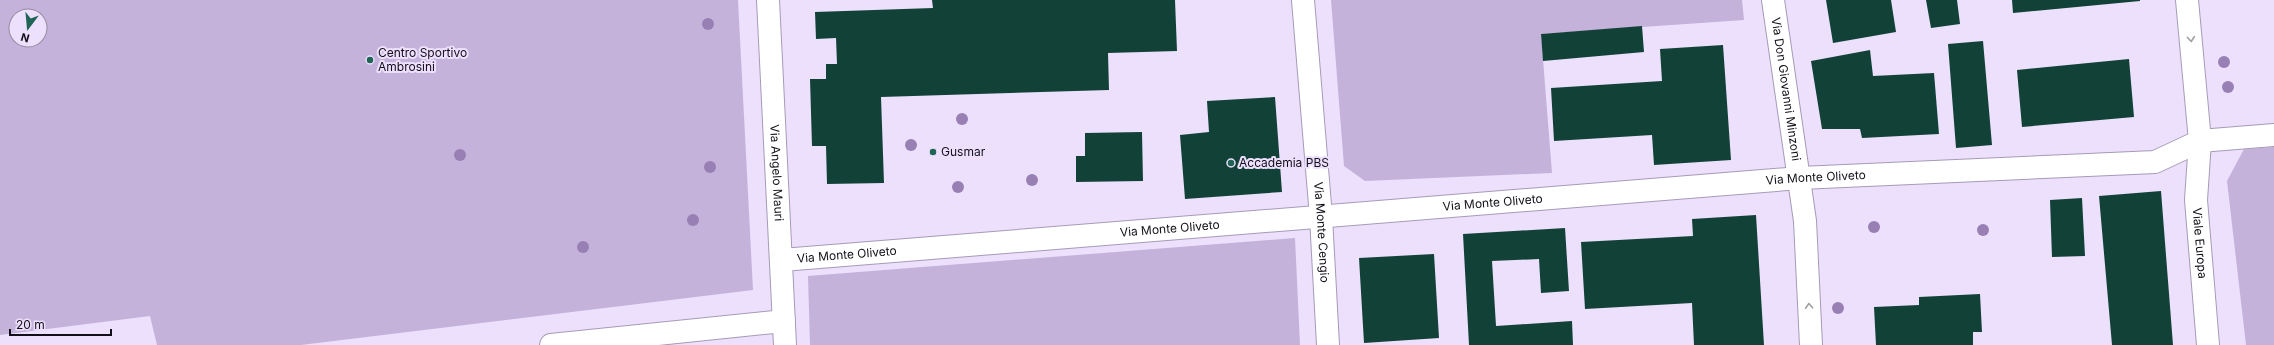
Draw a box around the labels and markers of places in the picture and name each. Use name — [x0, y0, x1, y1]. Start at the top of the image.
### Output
place label: Centro Sportivo Ambrosini — [378, 45, 467, 74]
marker: Centro Sportivo Ambrosini — [365, 55, 375, 65]
place label: Gusmar — [941, 144, 986, 159]
marker: Gusmar — [928, 147, 938, 157]
place label: Accademia PBS — [1239, 155, 1329, 170]
marker: Accademia PBS — [1226, 158, 1236, 168]

